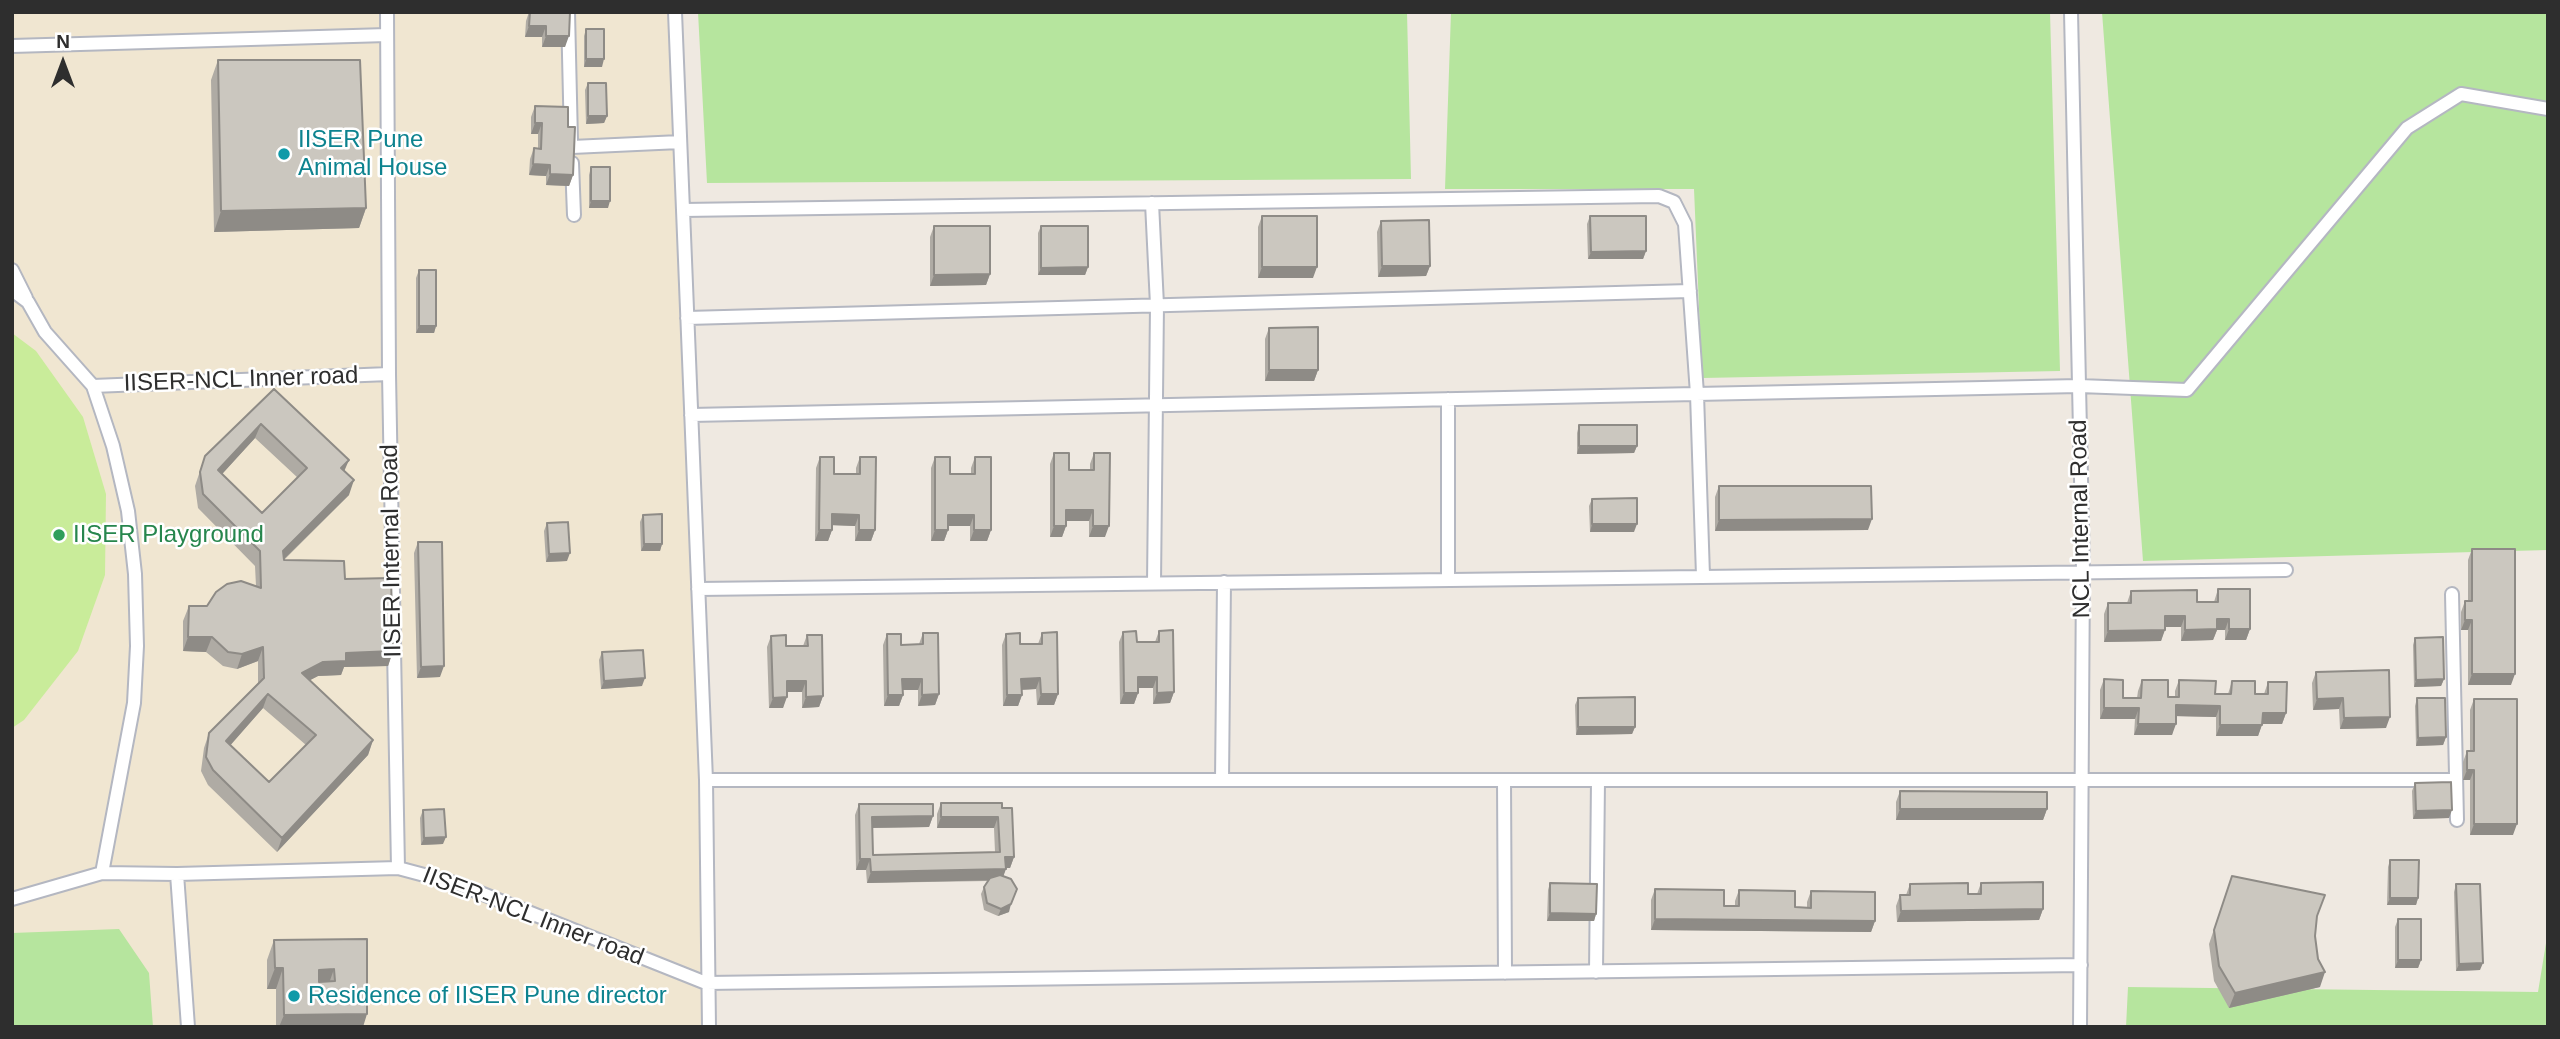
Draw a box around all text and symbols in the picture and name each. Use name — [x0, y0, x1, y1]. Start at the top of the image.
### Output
north arrow — [28, 28, 98, 98]
text: N — [56, 31, 70, 52]
place label: IISER Pune Animal House — [298, 126, 447, 182]
marker: IISER Pune Animal House — [276, 146, 292, 162]
street label: IISER-NCL Inner road — [123, 362, 359, 398]
street label: NCL Internal Road — [2065, 419, 2097, 619]
street label: IISER Internal Road — [376, 444, 408, 658]
place label: IISER Playground — [73, 521, 264, 549]
marker: IISER Playground — [51, 527, 67, 543]
street label: IISER-NCL Inner road — [418, 861, 648, 973]
place label: Residence of IISER Pune director — [308, 982, 667, 1010]
marker: Residence of IISER Pune director — [286, 988, 302, 1004]

